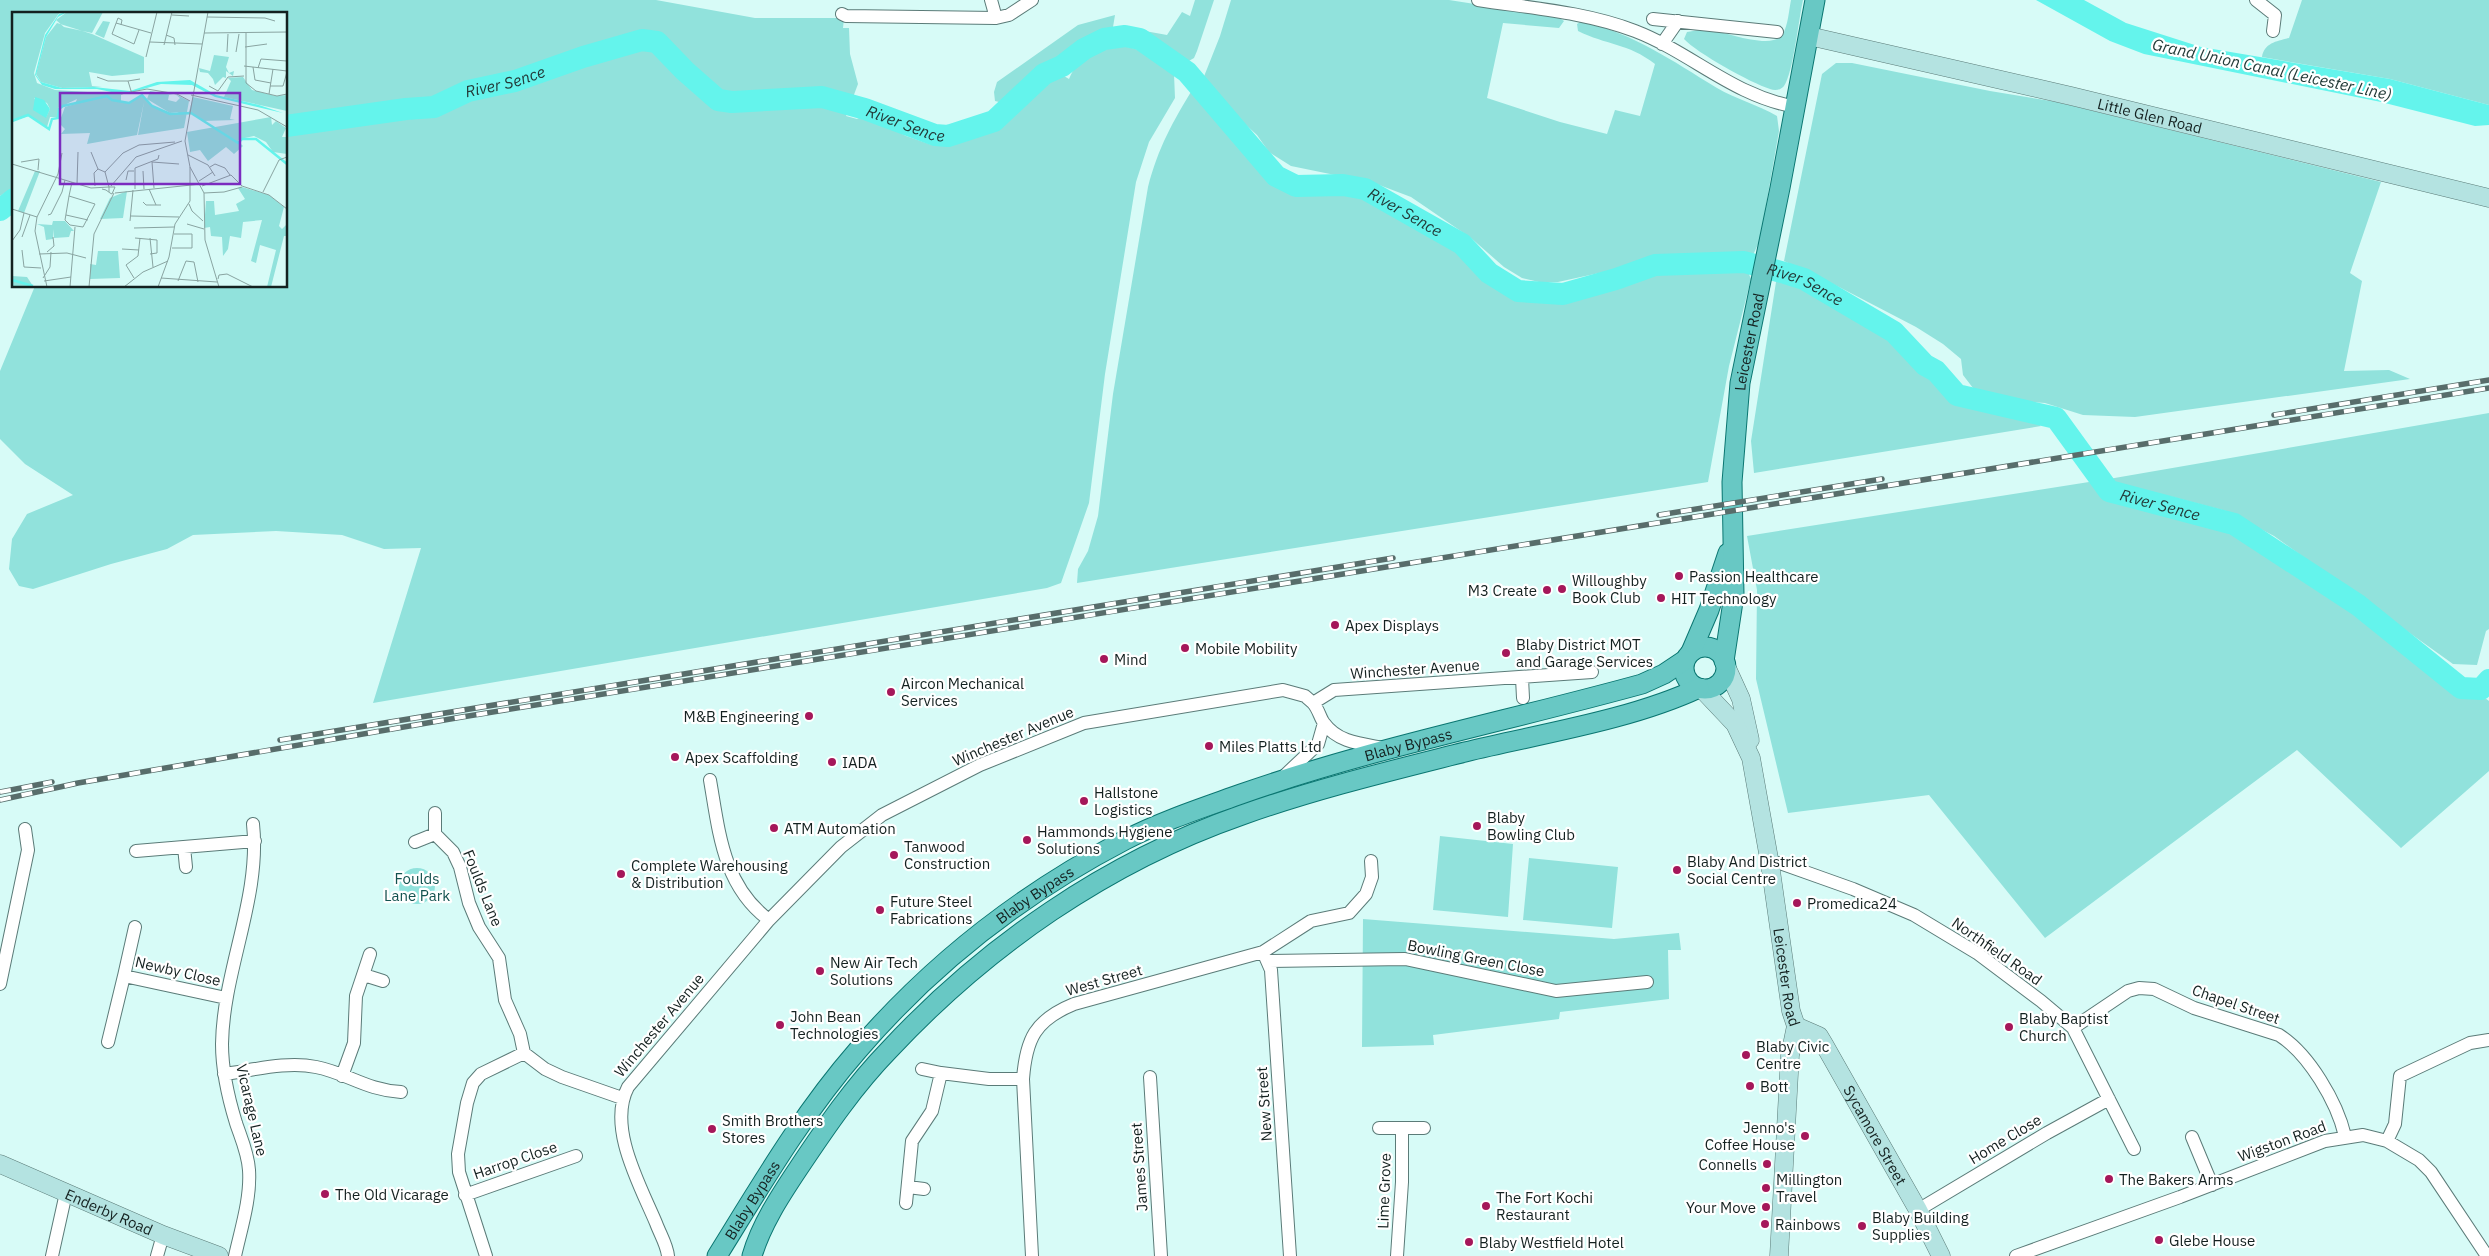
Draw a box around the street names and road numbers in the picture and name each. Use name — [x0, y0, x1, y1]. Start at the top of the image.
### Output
street label: Little Glen Road — [2096, 93, 2204, 137]
street label: Leicester Road — [1730, 291, 1768, 392]
street label: Winchester Avenue — [1350, 655, 1480, 683]
street label: Winchester Avenue — [950, 702, 1076, 770]
street label: Blaby Bypass — [1362, 724, 1454, 765]
street label: Foulds Lane — [459, 847, 507, 929]
street label: Blaby Bypass — [992, 862, 1077, 928]
street label: Northfield Road — [1948, 913, 2046, 989]
street label: Leicester Road — [1770, 927, 1805, 1029]
street label: Bowling Green Close — [1406, 935, 1546, 981]
street label: Newby Close — [133, 952, 223, 990]
street label: West Street — [1064, 960, 1144, 1000]
street label: Winchester Avenue — [610, 969, 708, 1081]
street label: Chapel Street — [2190, 980, 2282, 1028]
street label: Vicarage Lane — [232, 1062, 272, 1158]
street label: New Street — [1252, 1066, 1276, 1142]
street label: Sycamore Street — [1840, 1082, 1911, 1188]
street label: Home Close — [1965, 1110, 2045, 1168]
street label: Wigston Road — [2235, 1116, 2329, 1166]
street label: James Street — [1126, 1122, 1152, 1212]
street label: Harrop Close — [471, 1137, 559, 1183]
street label: Lime Grove — [1373, 1153, 1395, 1229]
street label: Blaby Bypass — [720, 1157, 784, 1243]
street label: Enderby Road — [62, 1184, 156, 1239]

